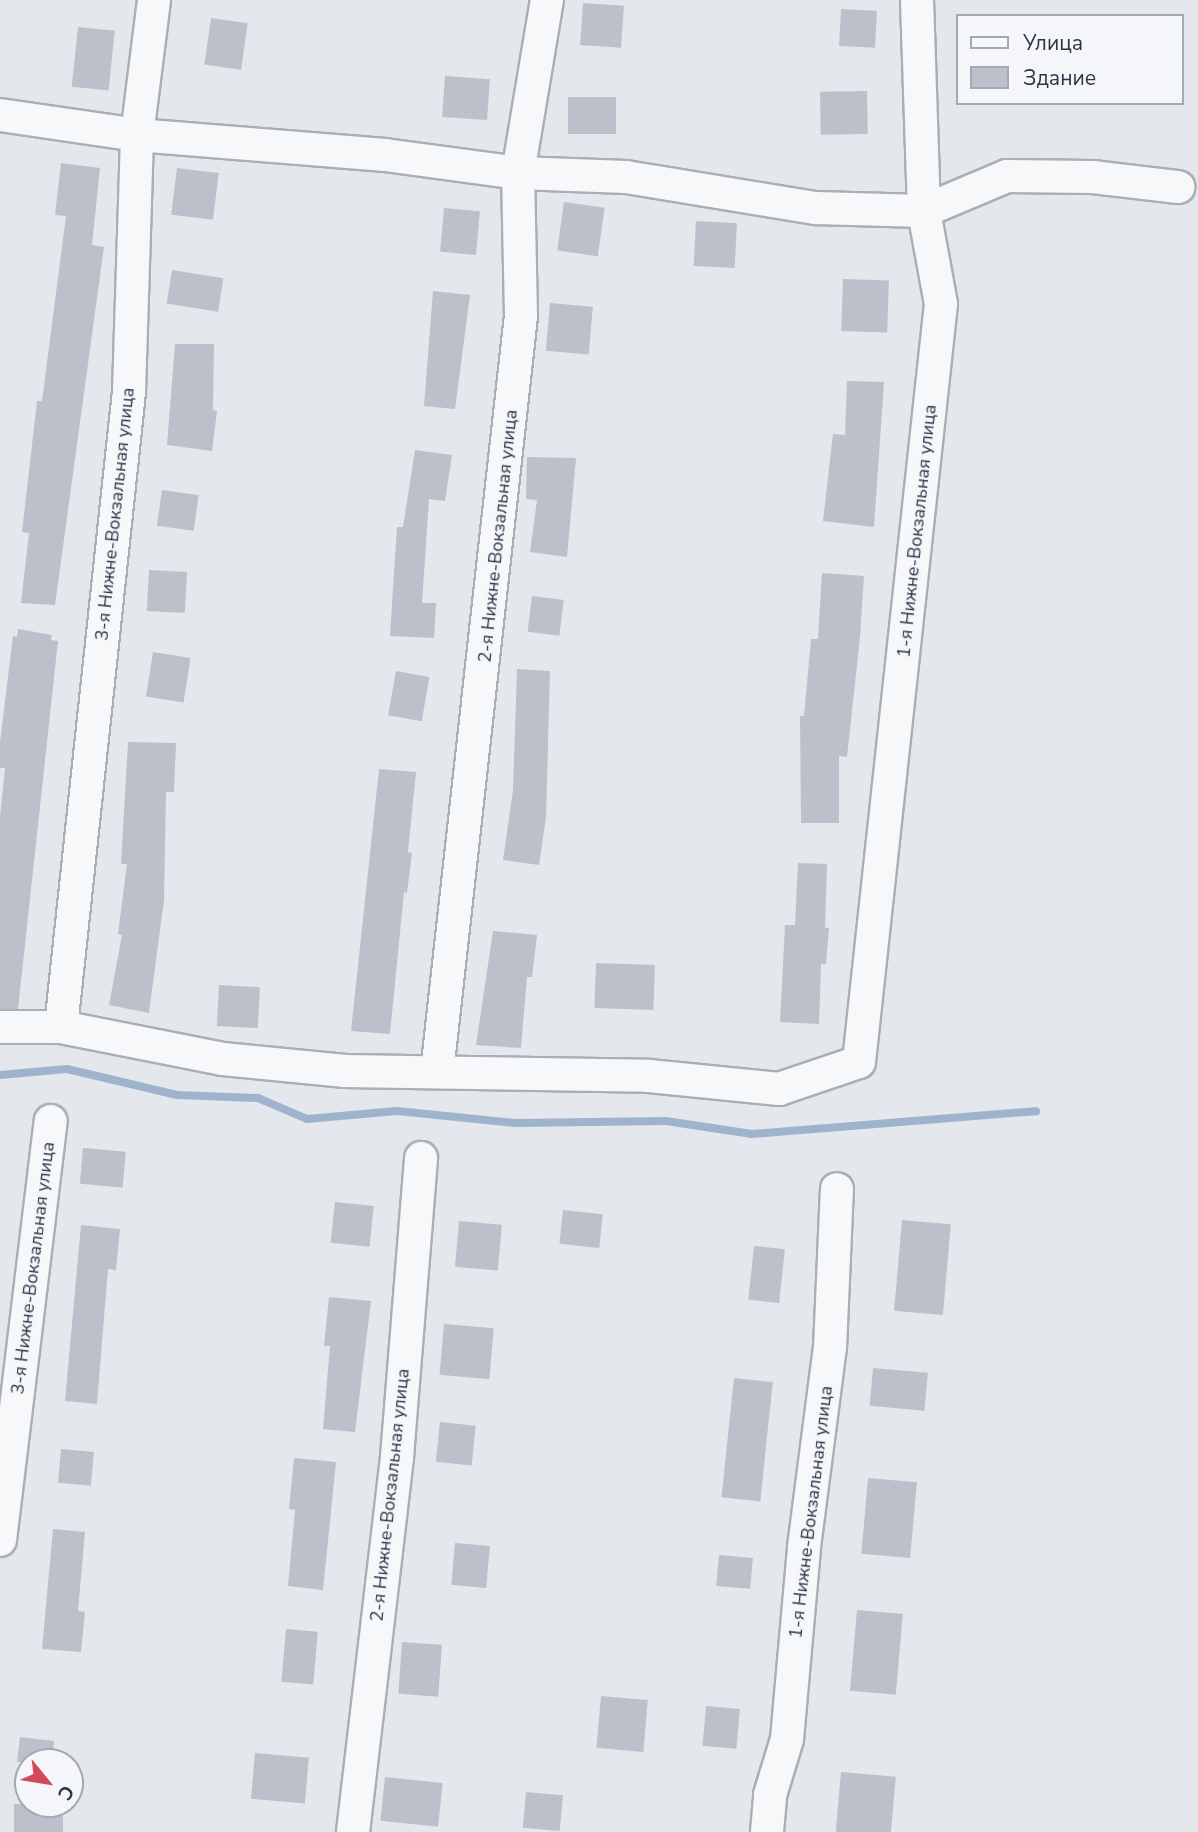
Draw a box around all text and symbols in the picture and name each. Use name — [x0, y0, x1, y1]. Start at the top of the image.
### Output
legend — [956, 14, 1184, 105]
text: Улица — [1023, 29, 1083, 57]
text: Здание — [1023, 64, 1096, 92]
street label: 3-я Нижне-Вокзальная улица — [91, 386, 139, 642]
street label: 1-я Нижне-Вокзальная улица — [893, 403, 941, 659]
street label: 2-я Нижне-Вокзальная улица — [474, 408, 522, 664]
street label: 3-я Нижне-Вокзальная улица — [7, 1140, 59, 1396]
street label: 2-я Нижне-Вокзальная улица — [366, 1367, 414, 1623]
street label: 1-я Нижне-Вокзальная улица — [785, 1384, 837, 1640]
north arrow — [14, 1748, 84, 1818]
text: С — [51, 1780, 80, 1805]

